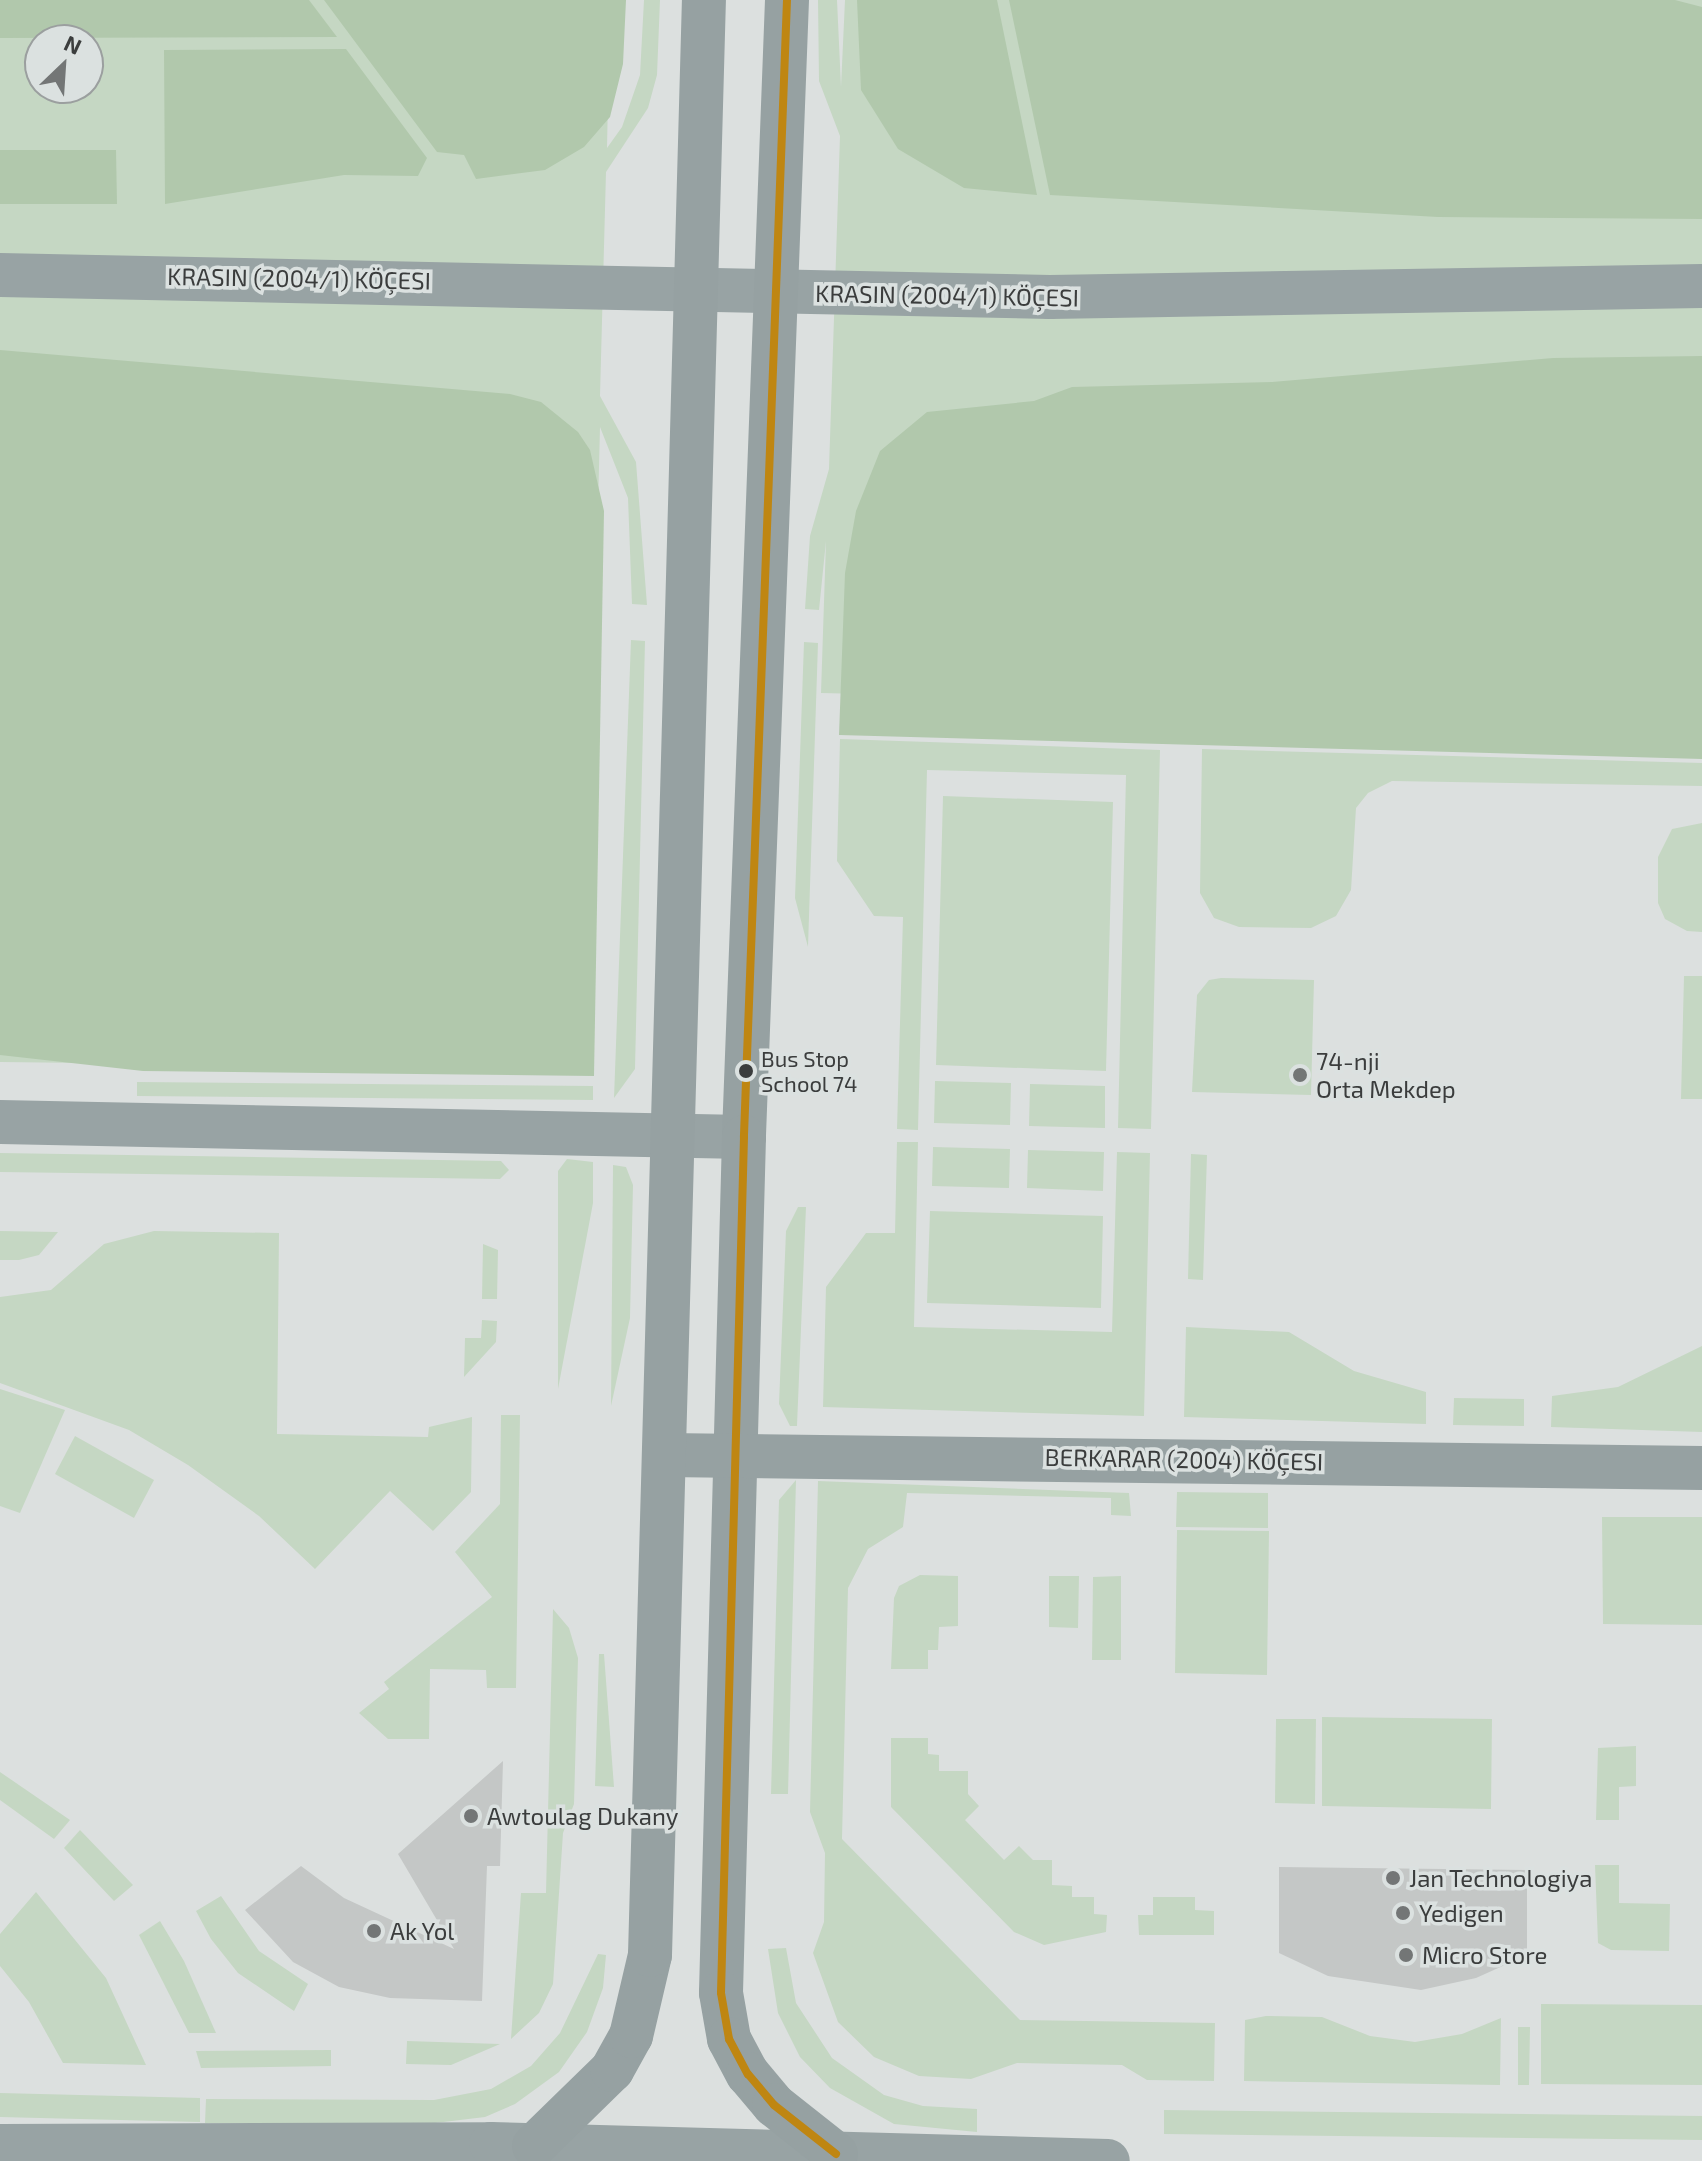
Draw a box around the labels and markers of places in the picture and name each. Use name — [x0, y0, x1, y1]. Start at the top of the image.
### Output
place label: Bus Stop School 74 — [761, 1045, 858, 1096]
place label: 74-nji Orta Mekdep — [1316, 1047, 1456, 1103]
marker: Bus Stop School 74 — [738, 1063, 754, 1079]
marker: 74-nji Orta Mekdep — [1291, 1066, 1309, 1084]
place label: Awtoulag Dukany — [487, 1802, 679, 1830]
marker: Awtoulag Dukany — [462, 1807, 480, 1825]
place label: Jan Technologiya — [1409, 1864, 1593, 1892]
marker: Jan Technologiya — [1384, 1869, 1402, 1887]
place label: Yedigen — [1419, 1899, 1504, 1927]
marker: Yedigen — [1394, 1904, 1412, 1922]
place label: Ak Yol — [390, 1917, 455, 1945]
marker: Ak Yol — [365, 1922, 383, 1940]
place label: Micro Store — [1422, 1941, 1547, 1969]
marker: Micro Store — [1397, 1946, 1415, 1964]

